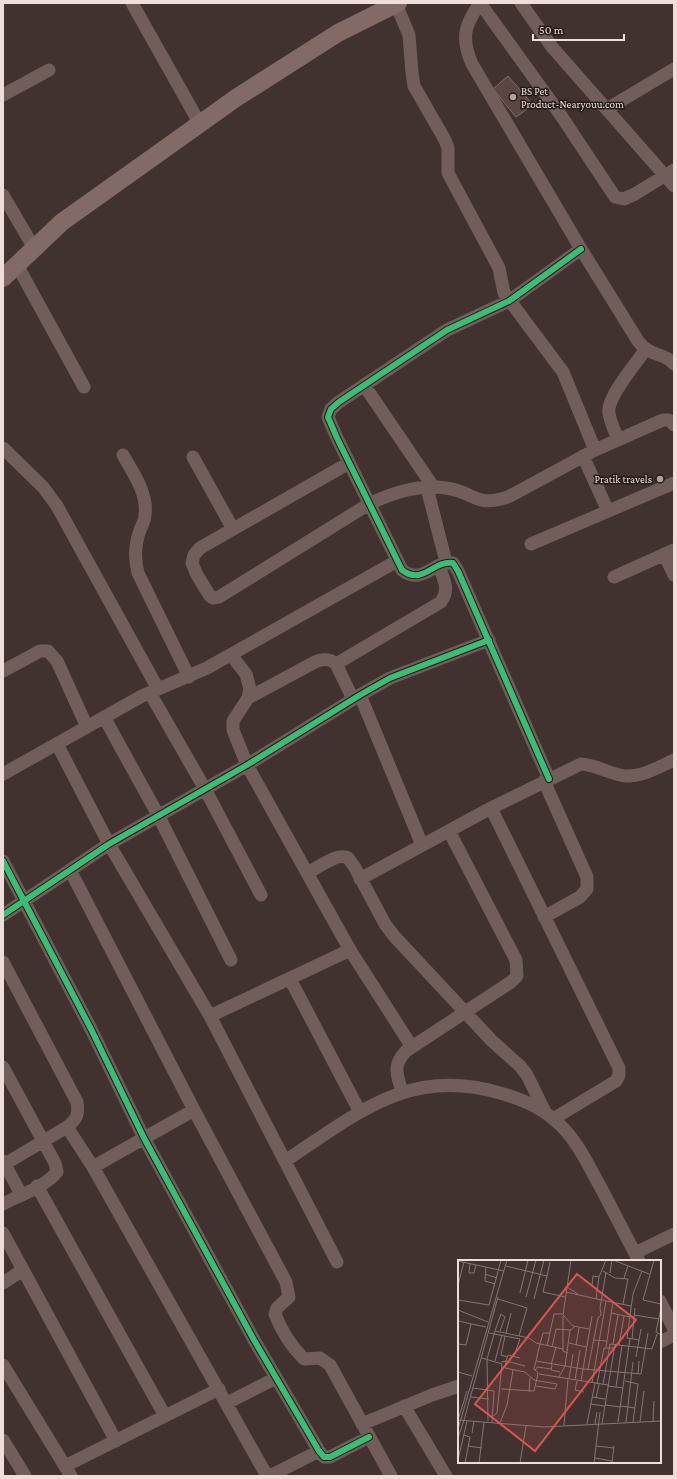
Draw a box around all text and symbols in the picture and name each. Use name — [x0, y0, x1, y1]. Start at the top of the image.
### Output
scale bar — [533, 16, 624, 42]
text: 50 m — [539, 23, 564, 37]
place label: BS Pet Product-Nearyouu.com — [521, 85, 624, 111]
marker: BS Pet Product-Nearyouu.com — [508, 92, 518, 102]
place label: Pratik travels — [594, 473, 652, 485]
marker: Pratik travels — [655, 474, 665, 484]
inset map — [458, 1260, 661, 1463]

